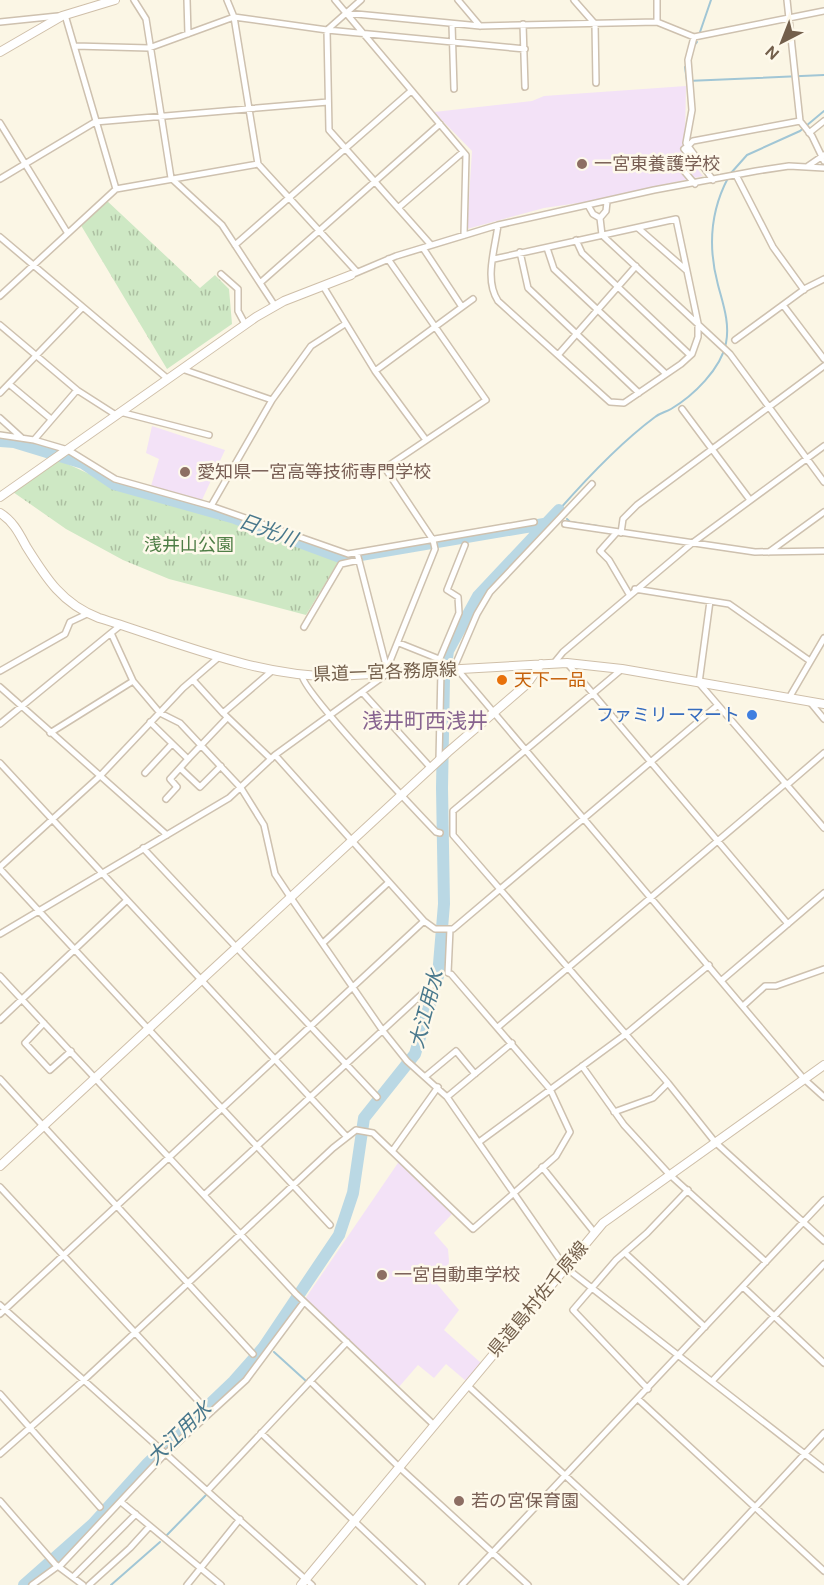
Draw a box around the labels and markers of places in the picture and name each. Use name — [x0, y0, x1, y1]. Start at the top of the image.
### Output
place label: 一宮東養護学校 — [594, 152, 720, 176]
marker: 一宮東養護学校 — [575, 157, 589, 171]
place label: 愛知県一宮高等技術専門学校 — [197, 460, 431, 484]
marker: 愛知県一宮高等技術専門学校 — [178, 465, 192, 479]
place label: 天下一品 — [514, 668, 586, 692]
marker: 天下一品 — [495, 673, 509, 687]
place label: ファミリーマート — [596, 703, 740, 727]
marker: ファミリーマート — [745, 708, 759, 722]
place label: 一宮自動車学校 — [394, 1263, 520, 1287]
marker: 一宮自動車学校 — [375, 1268, 389, 1282]
place label: 若の宮保育園 — [471, 1489, 579, 1513]
marker: 若の宮保育園 — [452, 1494, 466, 1508]

